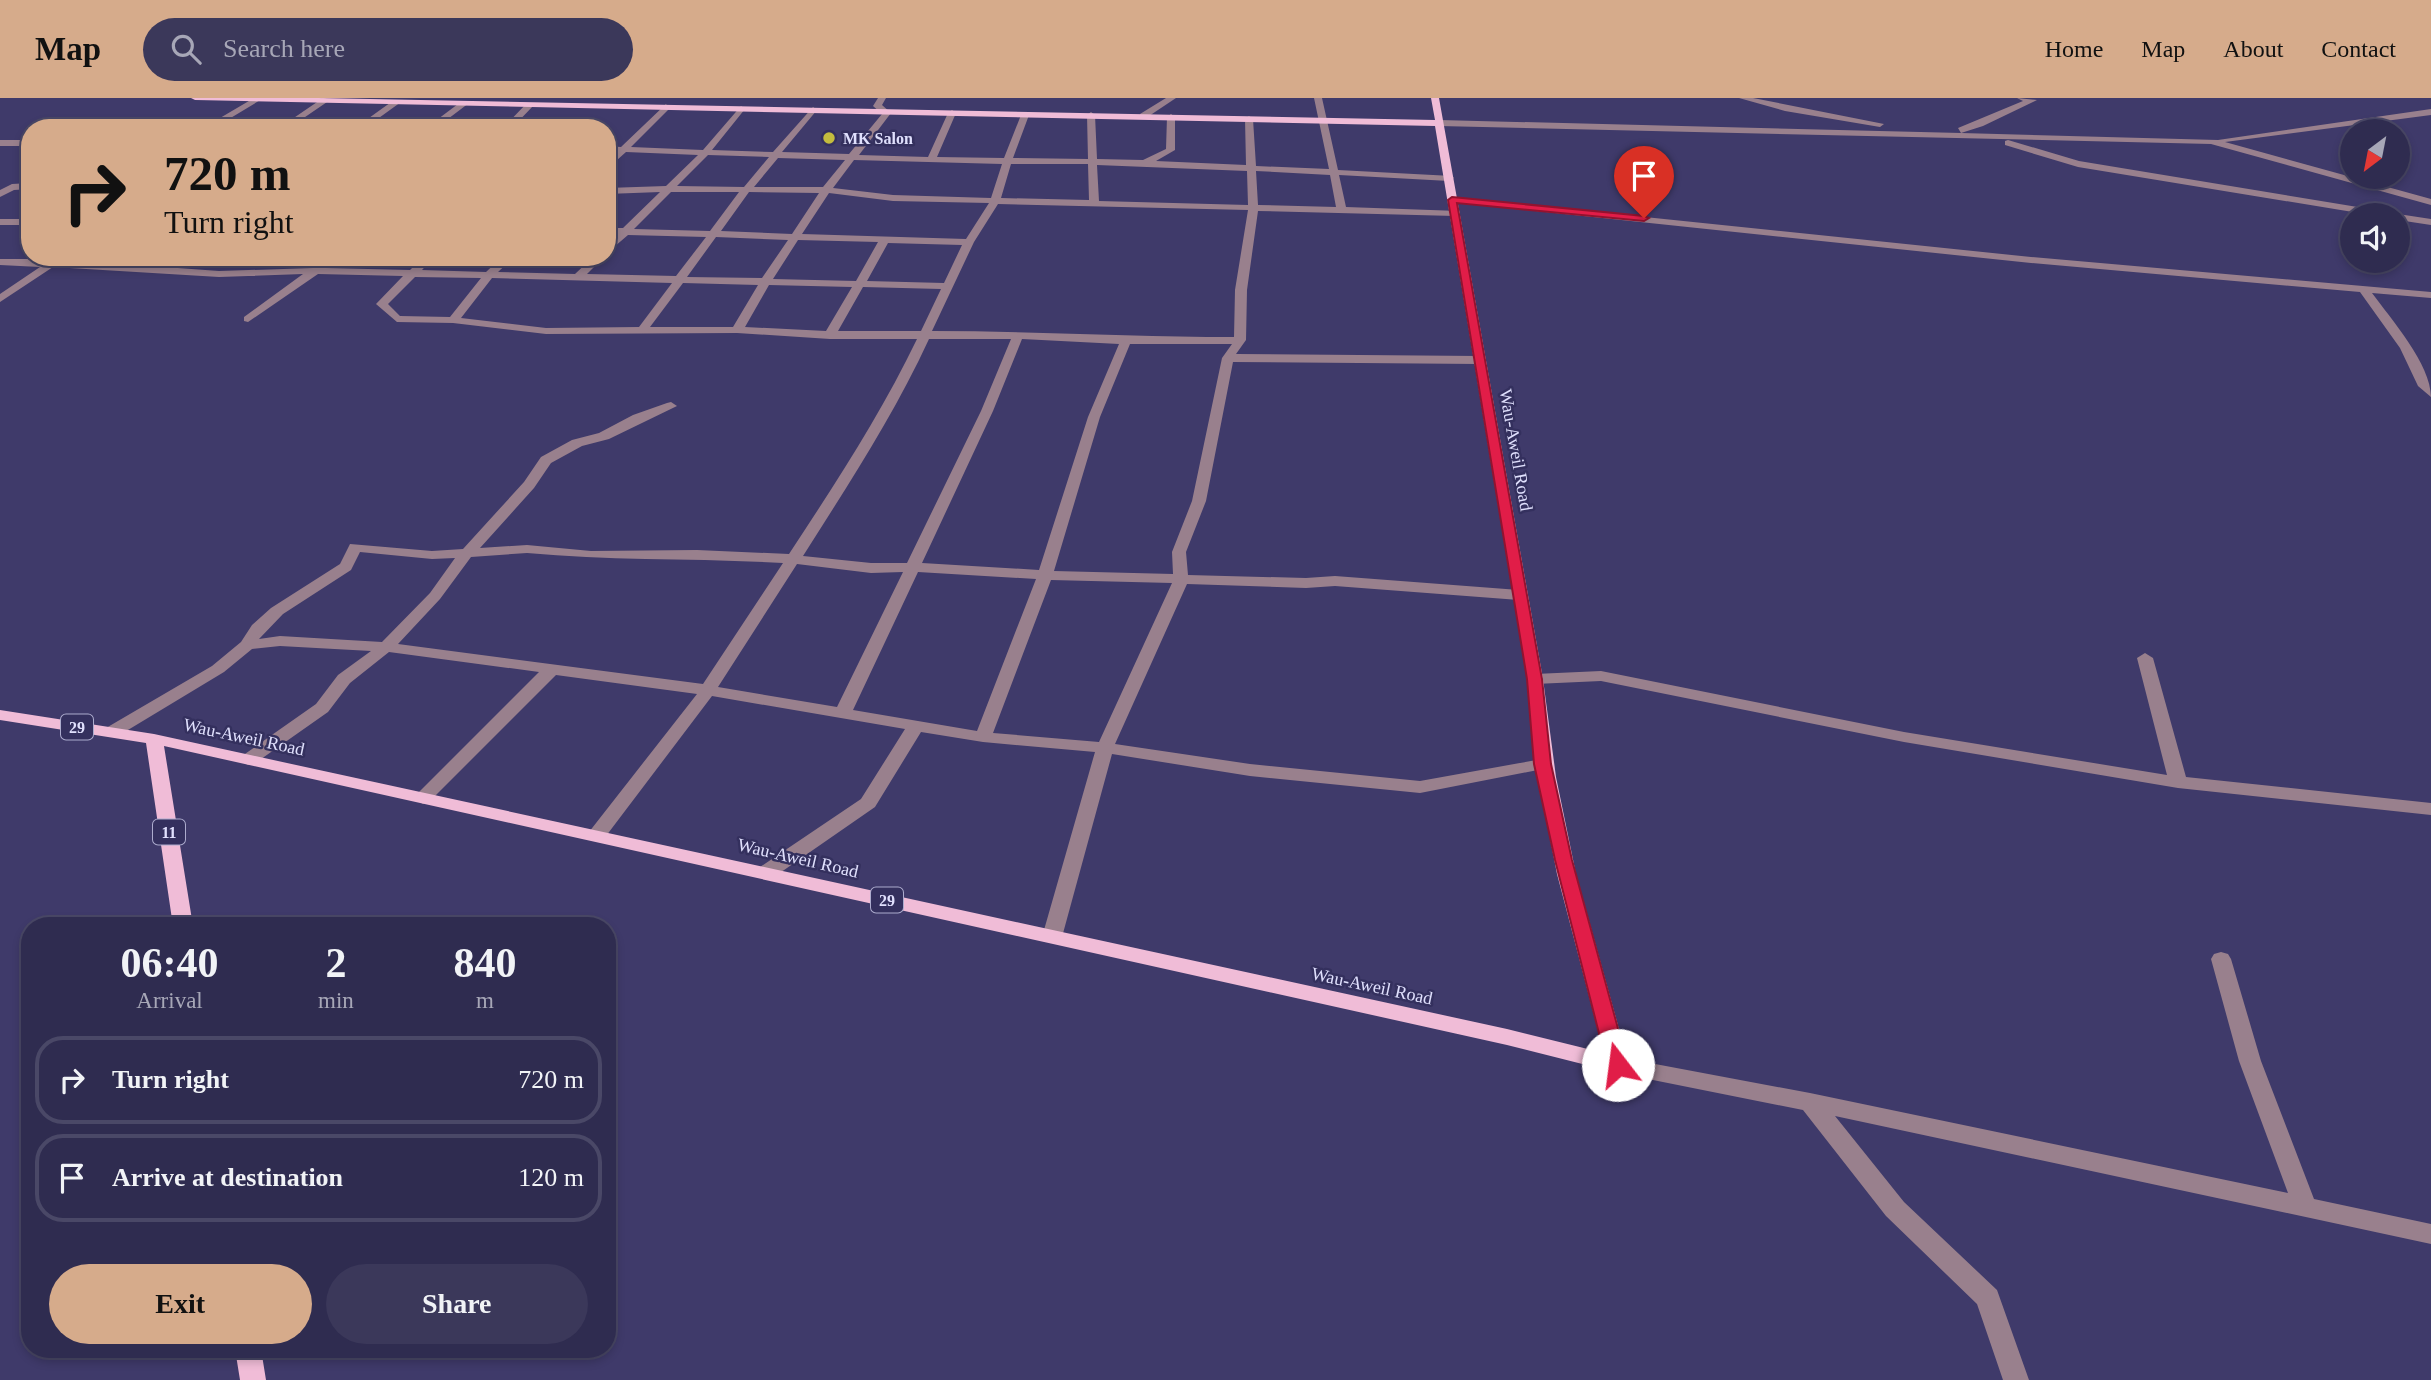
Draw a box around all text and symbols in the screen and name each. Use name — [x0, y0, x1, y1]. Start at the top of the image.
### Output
search box — [143, 18, 633, 81]
icon: search — [167, 30, 205, 68]
text: Map — [35, 31, 101, 67]
text: Search here — [223, 34, 345, 63]
text: Home — [2045, 36, 2103, 62]
text: Map — [2141, 36, 2185, 62]
text: About — [2223, 36, 2283, 62]
text: Contact — [2321, 36, 2396, 62]
north arrow — [2340, 119, 2410, 189]
map controls — [2340, 119, 2410, 273]
marker: MK Salon — [821, 130, 837, 146]
place label: MK Salon — [843, 130, 913, 147]
text: 720 m — [164, 146, 291, 201]
pin — [1614, 146, 1674, 218]
icon: right — [49, 147, 140, 238]
icon: arrive — [1625, 157, 1663, 195]
button: sound — [2340, 203, 2410, 273]
text: Turn right — [164, 204, 294, 240]
street label: Wau-Aweil Road — [1495, 388, 1537, 512]
road number: 29 — [61, 714, 93, 740]
street label: Wau-Aweil Road — [182, 714, 306, 760]
road number: 11 — [153, 820, 185, 845]
street label: Wau-Aweil Road — [736, 834, 860, 882]
road number: 29 — [871, 888, 903, 912]
text: 06:40 — [121, 940, 219, 986]
text: 2 — [325, 940, 346, 986]
text: 840 — [453, 940, 516, 986]
street label: Wau-Aweil Road — [1310, 963, 1434, 1009]
text: Arrival — [136, 988, 203, 1013]
text: min — [318, 988, 354, 1013]
text: m — [476, 988, 494, 1013]
position arrow — [1581, 1028, 1655, 1102]
icon: right — [53, 1061, 91, 1099]
text: Turn right — [112, 1065, 229, 1094]
text: 720 m — [518, 1065, 584, 1094]
icon: arrive — [53, 1159, 91, 1197]
text: Arrive at destination — [112, 1163, 343, 1192]
text: 120 m — [518, 1163, 584, 1192]
button: Exit — [49, 1264, 312, 1344]
button: Share — [326, 1264, 588, 1344]

